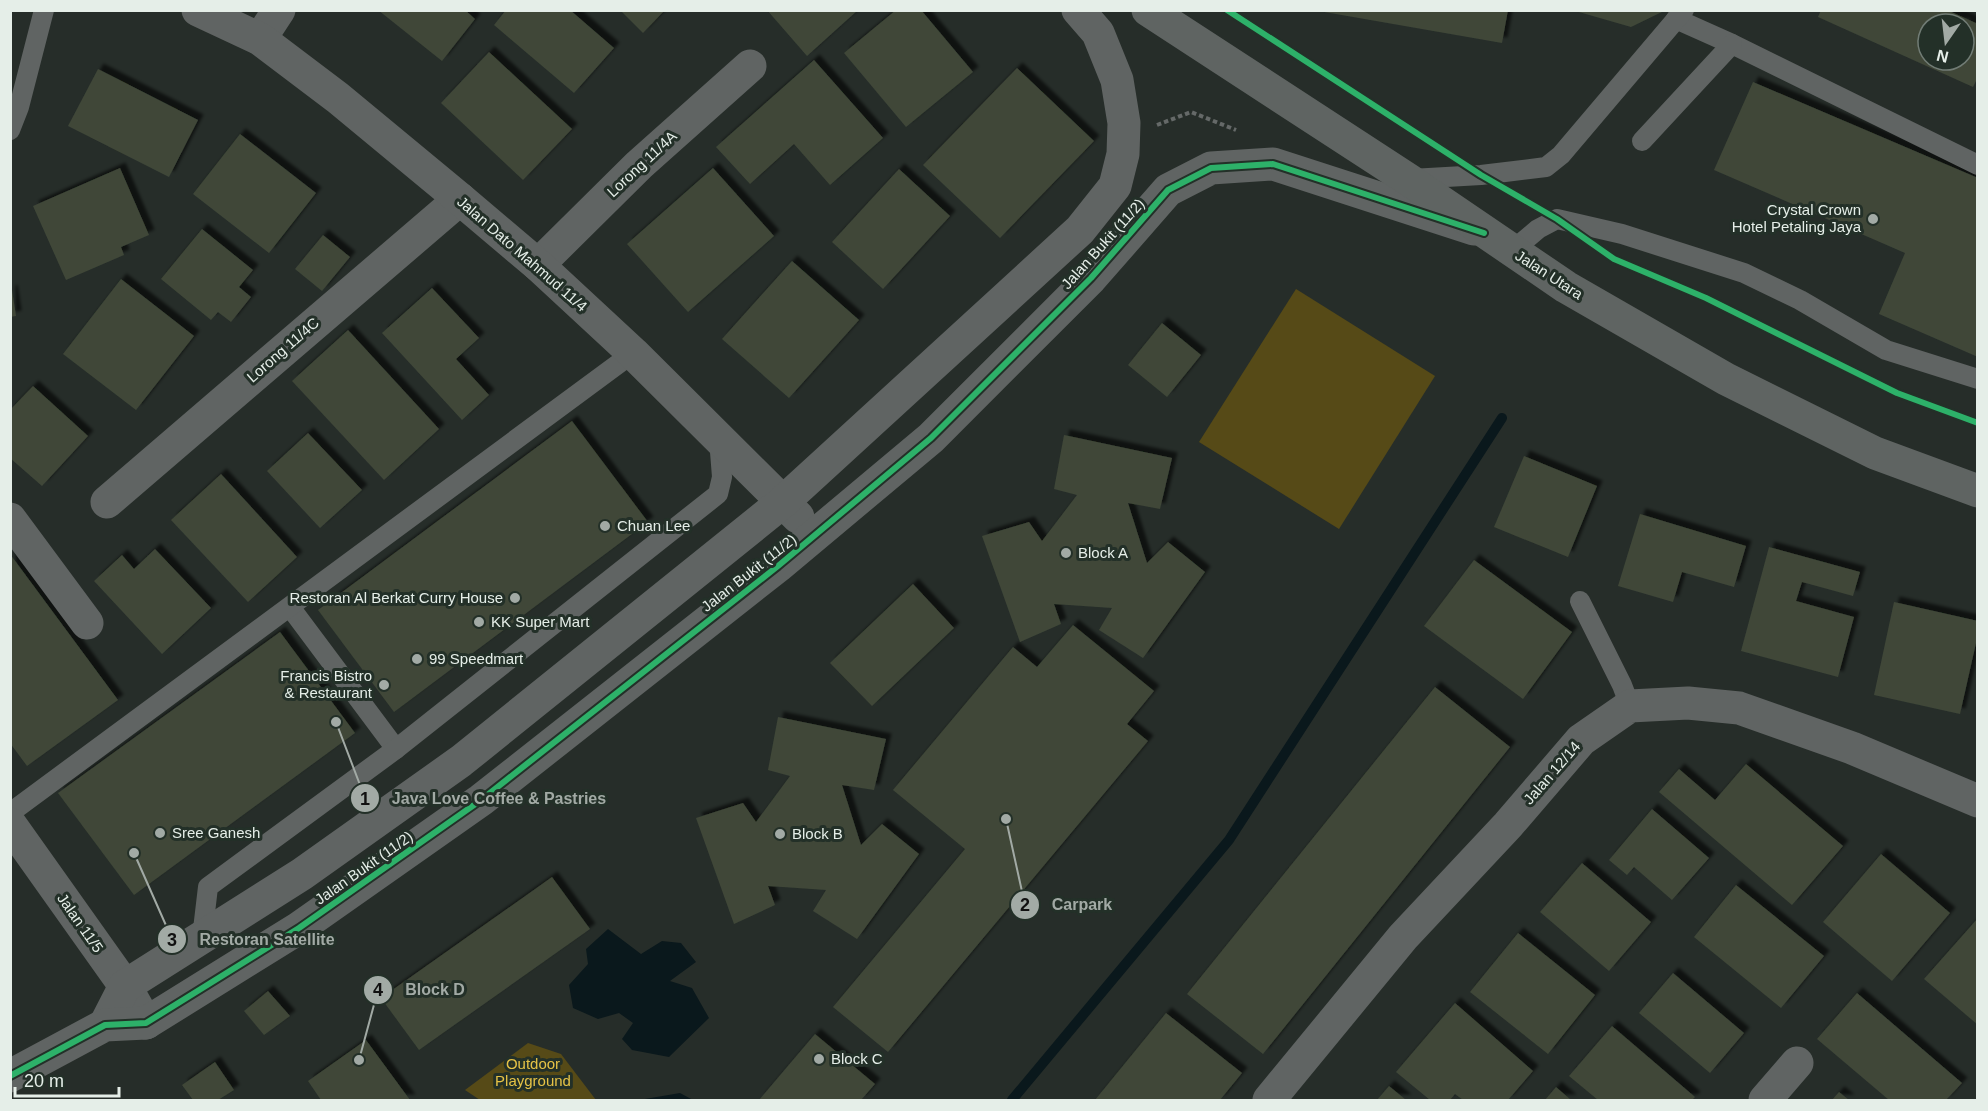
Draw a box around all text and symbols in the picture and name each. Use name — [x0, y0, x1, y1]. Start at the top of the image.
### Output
north arrow — [1916, 12, 1976, 72]
text: N — [1935, 46, 1950, 66]
street label: Lorong 11/4A — [603, 127, 680, 200]
street label: Jalan Dato Mahmud 11/4 — [454, 193, 591, 315]
street label: Jalan Bukit (11/2) — [1058, 195, 1148, 292]
place label: Crystal Crown Hotel Petaling Jaya — [1732, 201, 1862, 235]
marker: Crystal Crown Hotel Petaling Jaya — [1866, 212, 1880, 226]
street label: Jalan Utara — [1512, 247, 1587, 303]
street label: Lorong 11/4C — [243, 314, 322, 385]
place label: Chuan Lee — [617, 517, 690, 534]
marker: Chuan Lee — [598, 519, 612, 533]
street label: Jalan Bukit (11/2) — [698, 530, 799, 615]
place label: Block A — [1078, 544, 1128, 561]
marker: Block A — [1059, 546, 1073, 560]
place label: Restoran Al Berkat Curry House — [290, 589, 503, 606]
marker: Restoran Al Berkat Curry House — [508, 591, 522, 605]
place label: KK Super Mart — [491, 613, 590, 630]
marker: KK Super Mart — [472, 615, 486, 629]
place label: 99 Speedmart — [429, 650, 524, 667]
marker: 99 Speedmart — [410, 652, 424, 666]
place label: Francis Bistro & Restaurant — [280, 667, 373, 701]
marker: Francis Bistro & Restaurant — [377, 678, 391, 692]
street label: Jalan 12/14 — [1520, 738, 1583, 808]
callout: Java Love Coffee & Pastries — [350, 781, 618, 815]
text: 1 — [360, 789, 370, 809]
text: Java Love Coffee & Pastries — [392, 790, 606, 807]
place label: Sree Ganesh — [172, 824, 260, 841]
place label: Block B — [792, 825, 843, 842]
marker: Sree Ganesh — [153, 826, 167, 840]
street label: Jalan Bukit (11/2) — [311, 827, 416, 908]
marker: Block B — [773, 827, 787, 841]
callout: Carpark — [1010, 888, 1125, 922]
street label: Jalan 11/5 — [54, 890, 107, 955]
text: 2 — [1020, 895, 1030, 915]
text: Carpark — [1052, 896, 1112, 913]
callout: Restoran Satellite — [157, 922, 346, 956]
text: 3 — [167, 930, 177, 950]
text: Restoran Satellite — [199, 931, 335, 948]
callout: Block D — [363, 973, 477, 1007]
text: 4 — [373, 980, 383, 1000]
text: Block D — [405, 981, 465, 998]
place label: Block C — [831, 1050, 883, 1067]
marker: Block C — [812, 1052, 826, 1066]
park label: Outdoor Playground — [495, 1055, 571, 1089]
scale bar — [15, 1060, 118, 1098]
text: 20 m — [24, 1071, 64, 1091]

